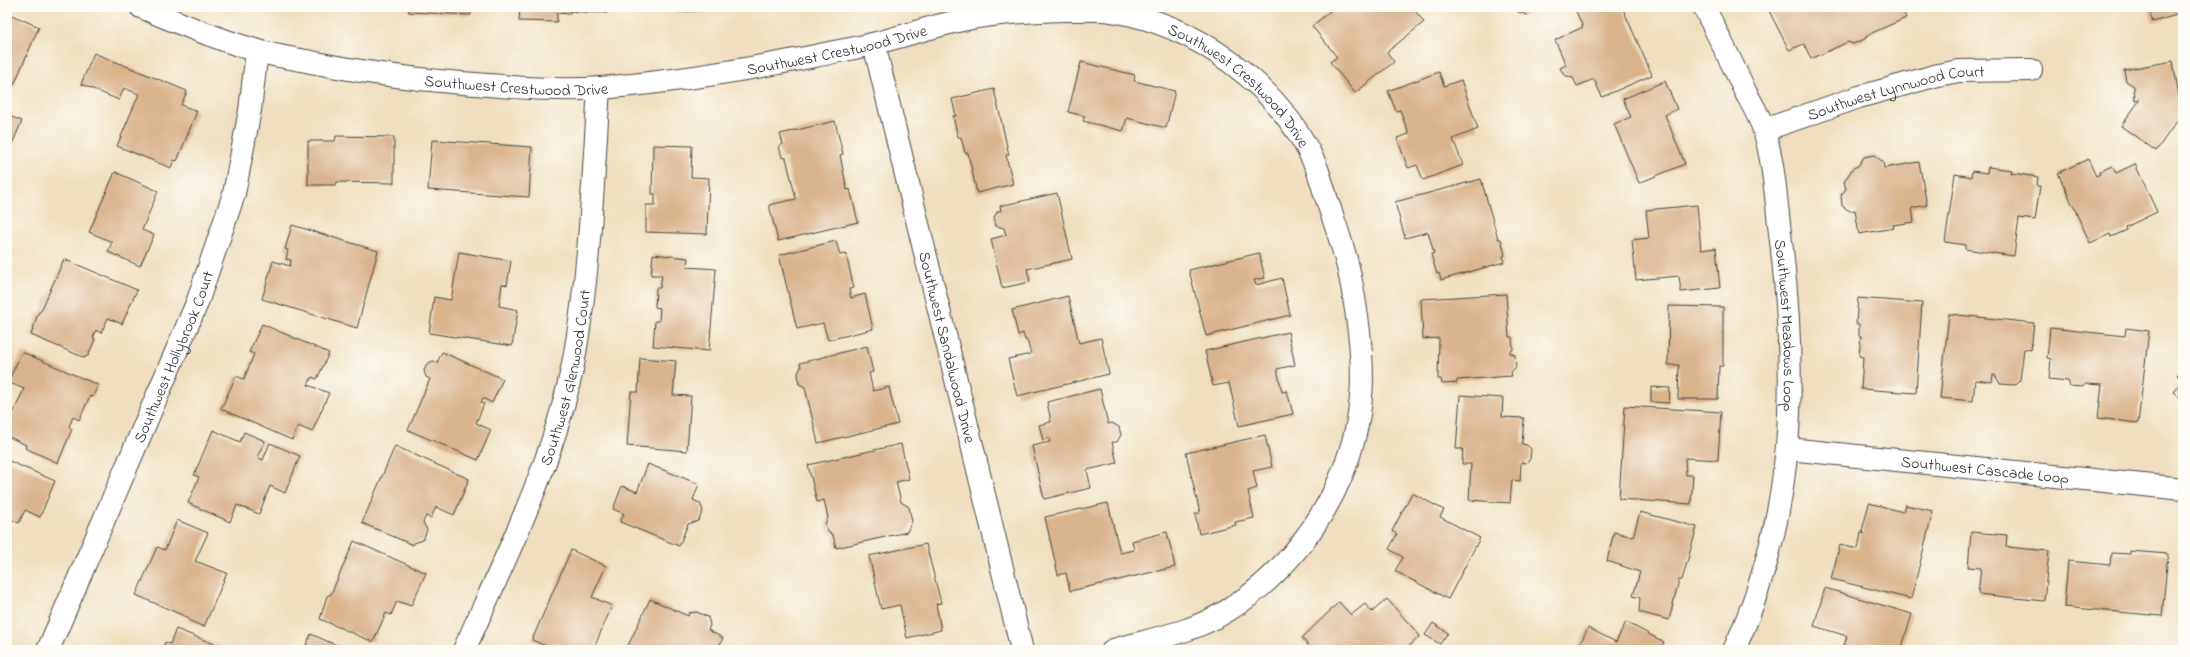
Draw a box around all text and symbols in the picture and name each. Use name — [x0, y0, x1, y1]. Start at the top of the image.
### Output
street label: Southwest Crestwood Drive — [1164, 18, 1315, 153]
street label: Southwest Crestwood Drive — [745, 19, 931, 83]
street label: Southwest Lynnwood Court — [1805, 61, 1985, 128]
street label: Southwest Crestwood Drive — [423, 70, 610, 103]
street label: Southwest Meadows Loop — [1767, 238, 1800, 412]
street label: Southwest Sandalwood Drive — [911, 249, 981, 447]
street label: Southwest Hollybrook Court — [128, 267, 221, 447]
street label: Southwest Glenwood Court — [535, 288, 598, 469]
street label: Southwest Cascade Loop — [1900, 450, 2070, 491]

